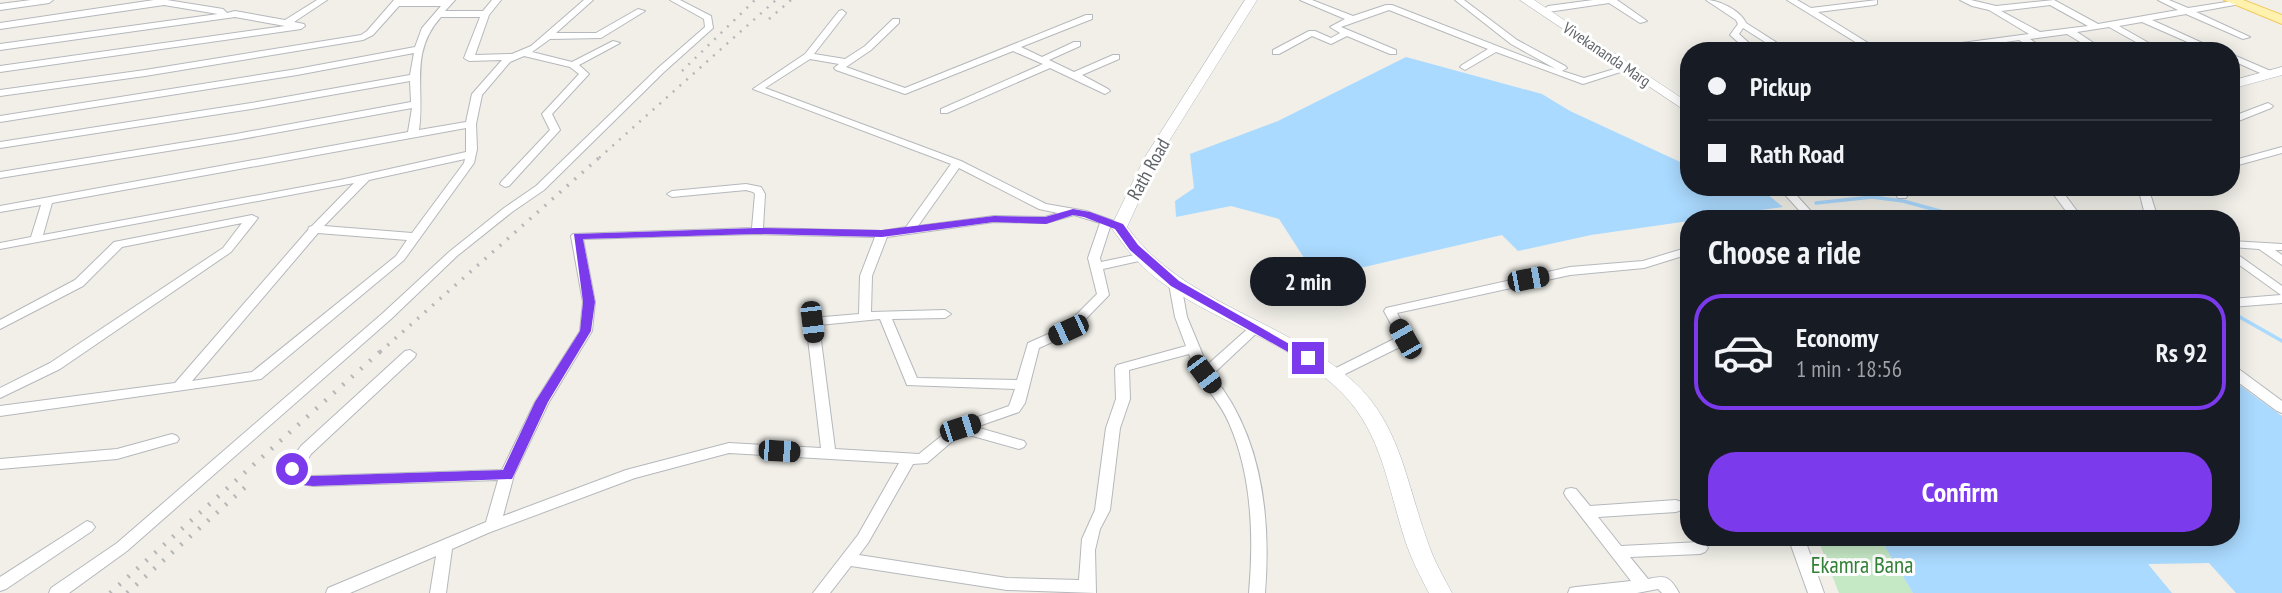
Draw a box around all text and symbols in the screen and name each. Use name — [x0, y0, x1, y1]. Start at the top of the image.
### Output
street label: Vivekananda Marg — [1559, 17, 1655, 91]
text: Pickup — [1750, 70, 1811, 103]
street label: Rath Road — [1121, 134, 1175, 204]
text: Rath Road — [1750, 137, 1844, 170]
text: Choose a ride — [1708, 231, 1861, 273]
callout: 2 min — [1250, 256, 1366, 306]
car — [1506, 265, 1551, 293]
text: 2 min — [1285, 267, 1331, 296]
car — [800, 300, 825, 344]
car — [1045, 312, 1092, 348]
car — [1386, 316, 1425, 362]
icon: car — [1712, 321, 1775, 384]
text: Economy — [1796, 321, 1878, 354]
text: Rs 92 — [2156, 336, 2208, 369]
route end — [1292, 342, 1324, 374]
car — [1183, 351, 1226, 397]
text: 1 min · 18:56 — [1796, 354, 1902, 383]
car — [937, 412, 984, 444]
car — [758, 439, 801, 463]
button: Confirm — [1708, 452, 2212, 532]
route start — [276, 453, 308, 485]
park label: Ekamra Bana — [1811, 550, 1913, 579]

